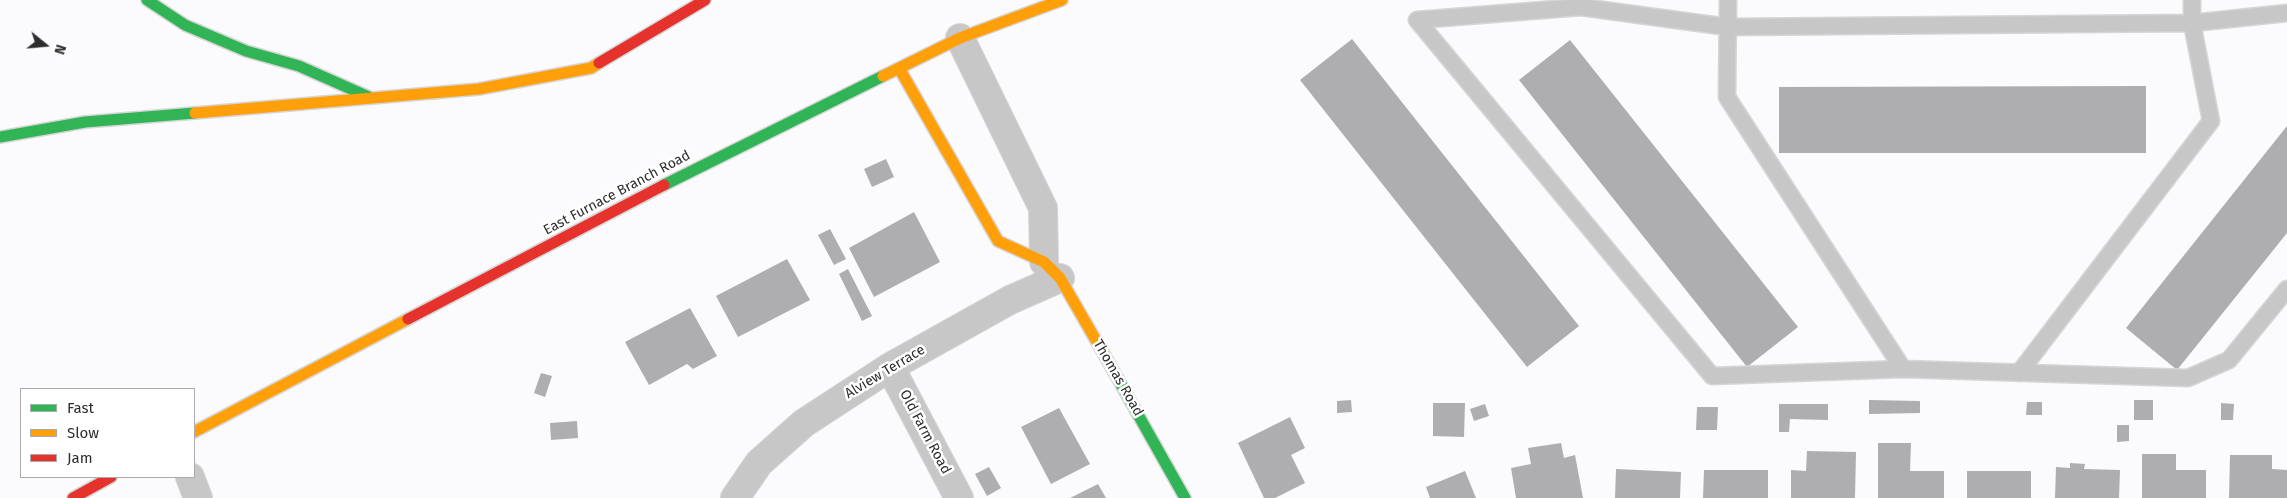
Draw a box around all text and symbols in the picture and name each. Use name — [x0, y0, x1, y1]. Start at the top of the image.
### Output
north arrow — [20, 20, 70, 70]
text: N — [50, 43, 69, 56]
street label: East Furnace Branch Road — [541, 147, 693, 239]
street label: Thomas Road — [1089, 337, 1147, 419]
street label: Alview Terrace — [842, 342, 928, 402]
street label: Old Farm Road — [896, 387, 954, 477]
legend — [20, 388, 195, 478]
text: Fast — [67, 399, 94, 417]
text: Slow — [67, 424, 99, 442]
text: Jam — [67, 449, 93, 467]

